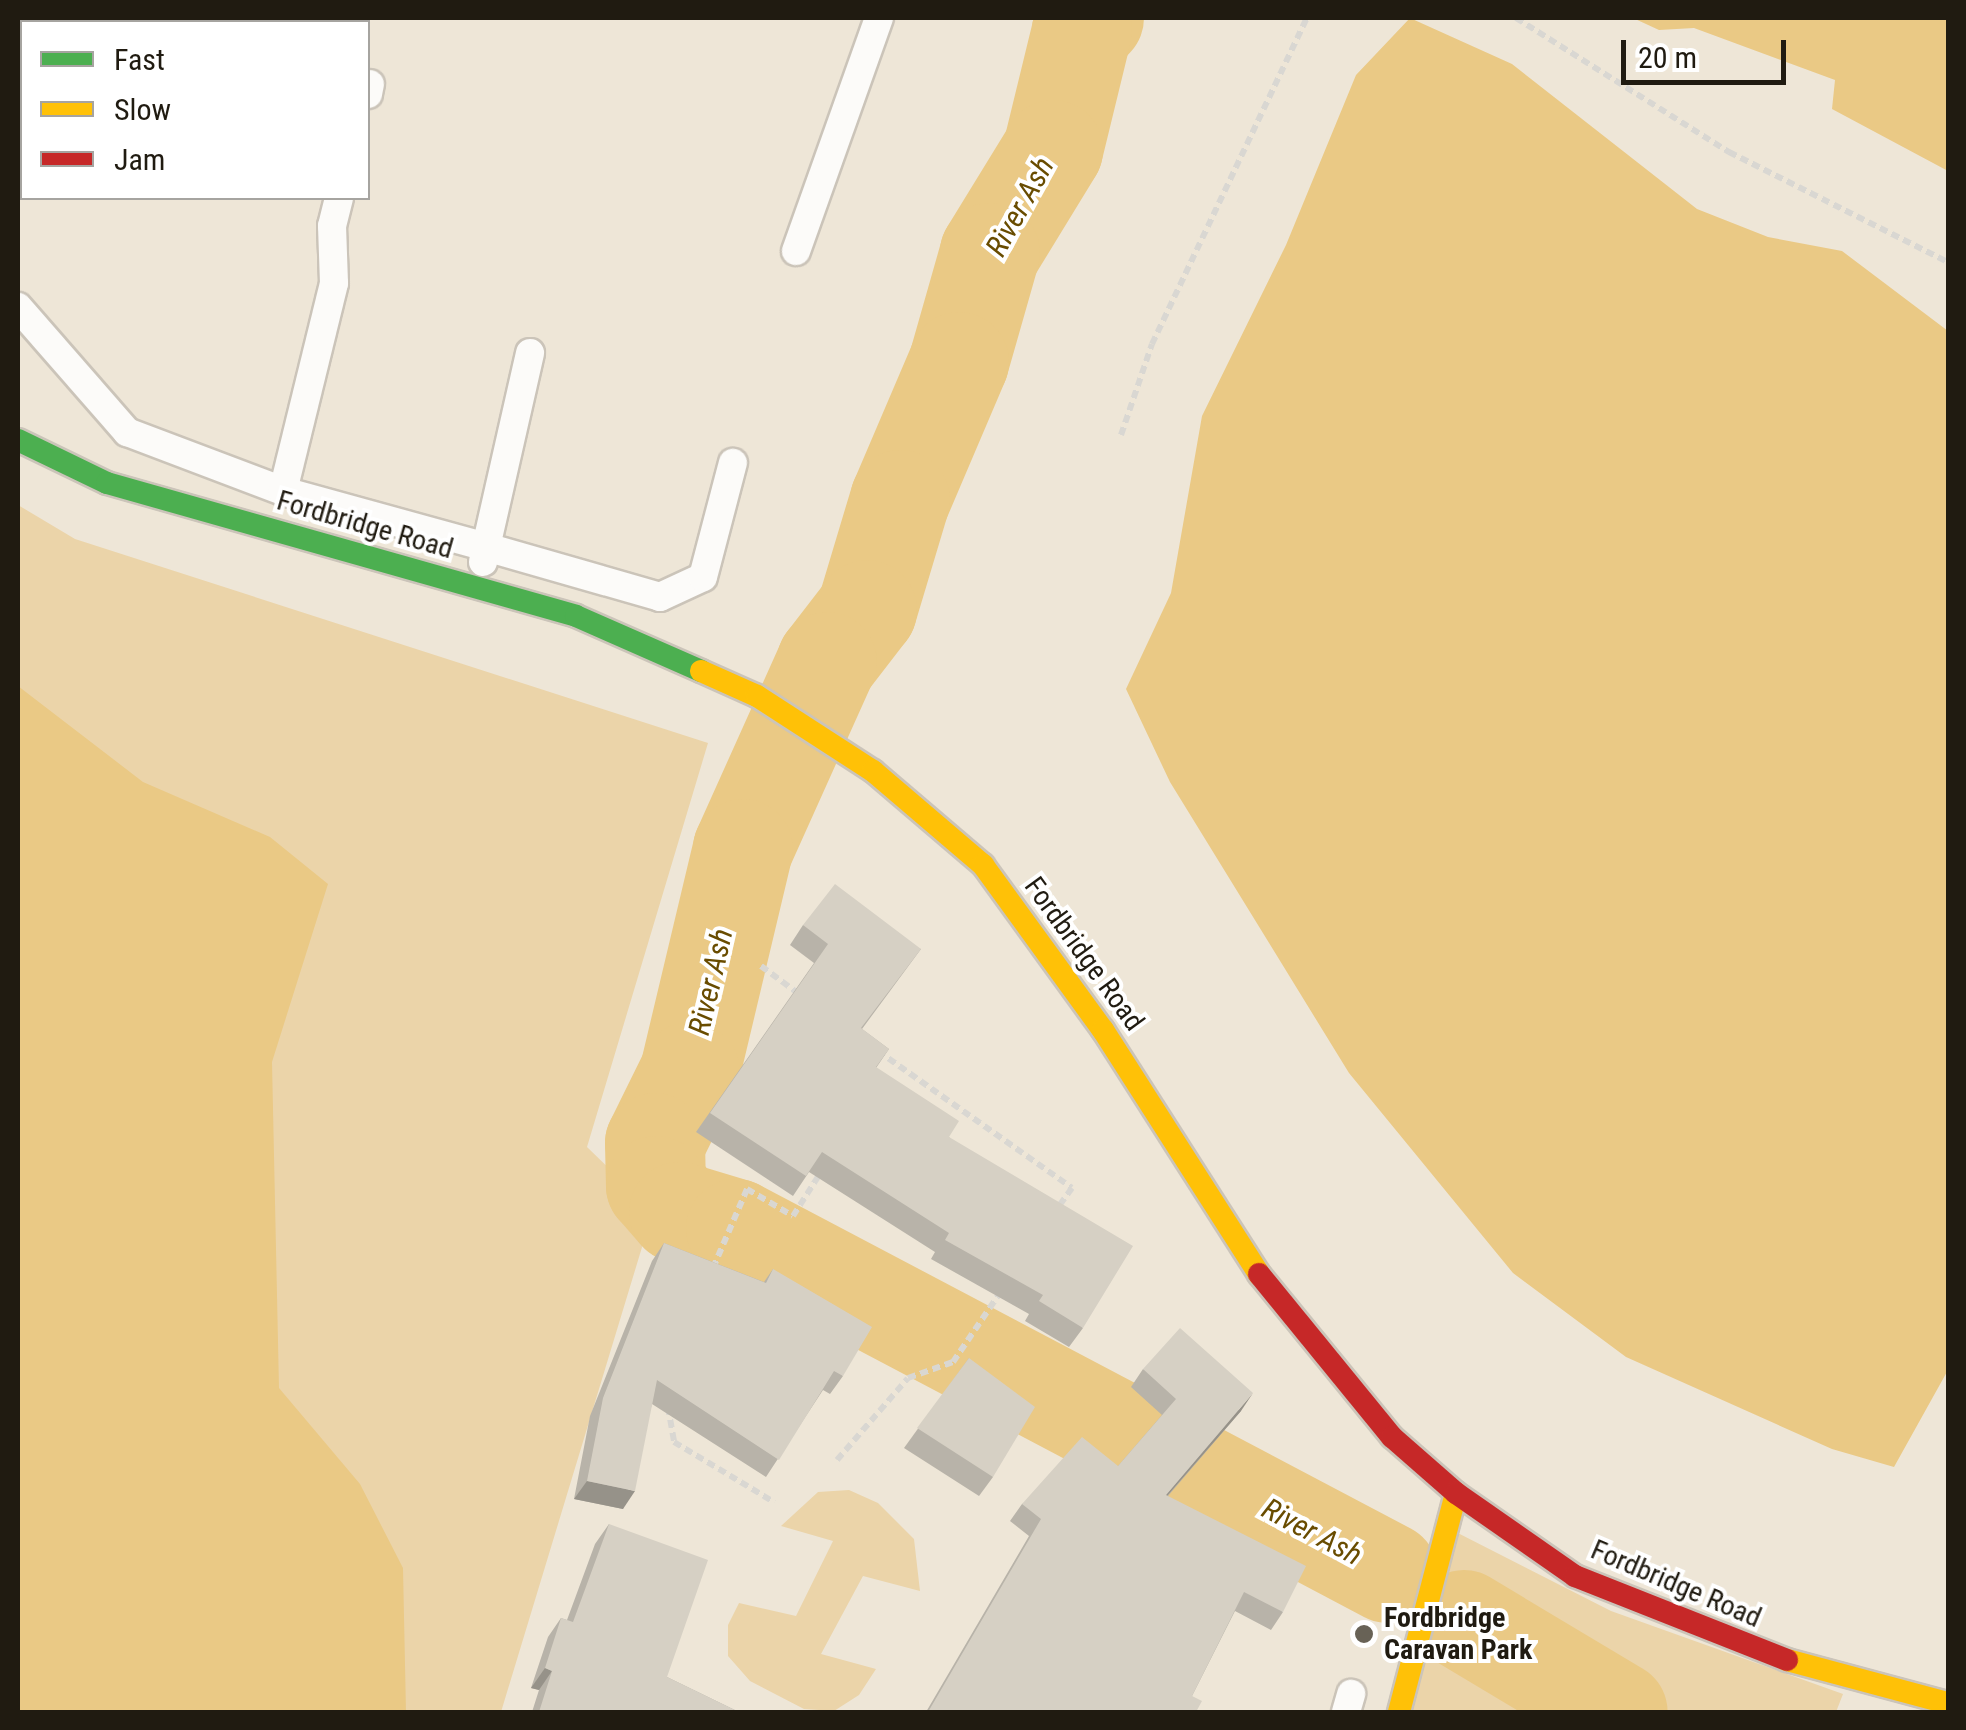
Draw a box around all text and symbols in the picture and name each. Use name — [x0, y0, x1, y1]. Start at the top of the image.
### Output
legend — [20, 20, 370, 200]
scale bar — [1626, 20, 1791, 82]
text: 20 m — [1638, 40, 1697, 75]
text: Fast — [114, 42, 165, 77]
text: Slow — [114, 92, 171, 127]
text: Jam — [114, 142, 165, 177]
water label: River Ash — [978, 151, 1062, 263]
street label: Fordbridge Road — [273, 484, 457, 566]
street label: Fordbridge Road — [1017, 871, 1151, 1037]
water label: River Ash — [681, 925, 741, 1039]
water label: River Ash — [1256, 1491, 1368, 1573]
street label: Fordbridge Road — [1586, 1533, 1766, 1635]
place label: Fordbridge Caravan Park — [1384, 1601, 1532, 1667]
marker: Fordbridge Caravan Park — [1353, 1623, 1375, 1645]

